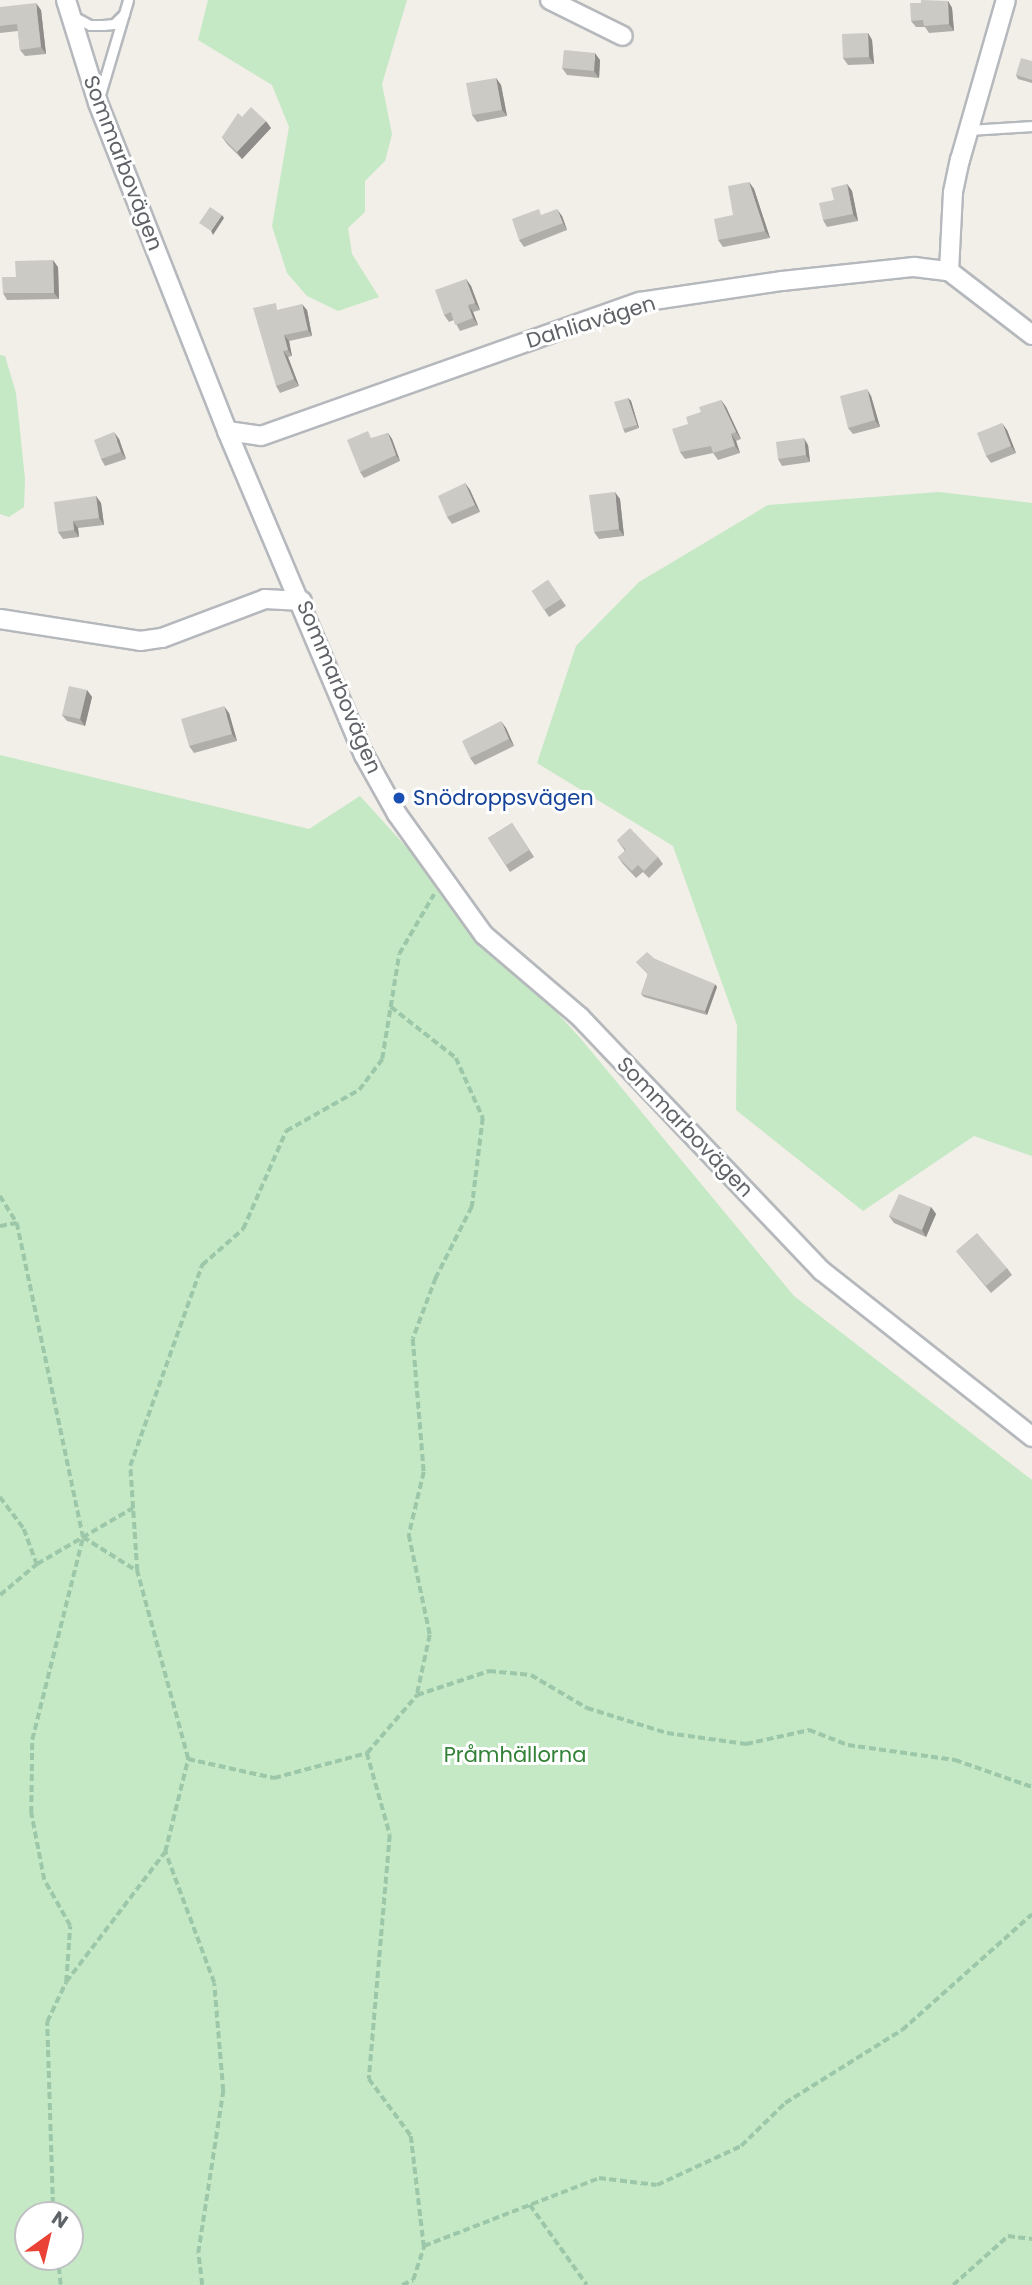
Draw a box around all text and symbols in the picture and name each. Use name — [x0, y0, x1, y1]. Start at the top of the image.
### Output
street label: Sommarbovägen — [78, 72, 168, 254]
street label: Dahliavägen — [523, 290, 659, 354]
street label: Sommarbovägen — [291, 597, 387, 777]
place label: Snödroppsvägen — [413, 785, 594, 811]
marker: Snödroppsvägen — [391, 790, 407, 806]
street label: Sommarbovägen — [612, 1052, 758, 1202]
park label: Pråmhällorna — [444, 1742, 586, 1768]
north arrow — [14, 2201, 84, 2271]
text: N — [46, 2205, 73, 2235]

